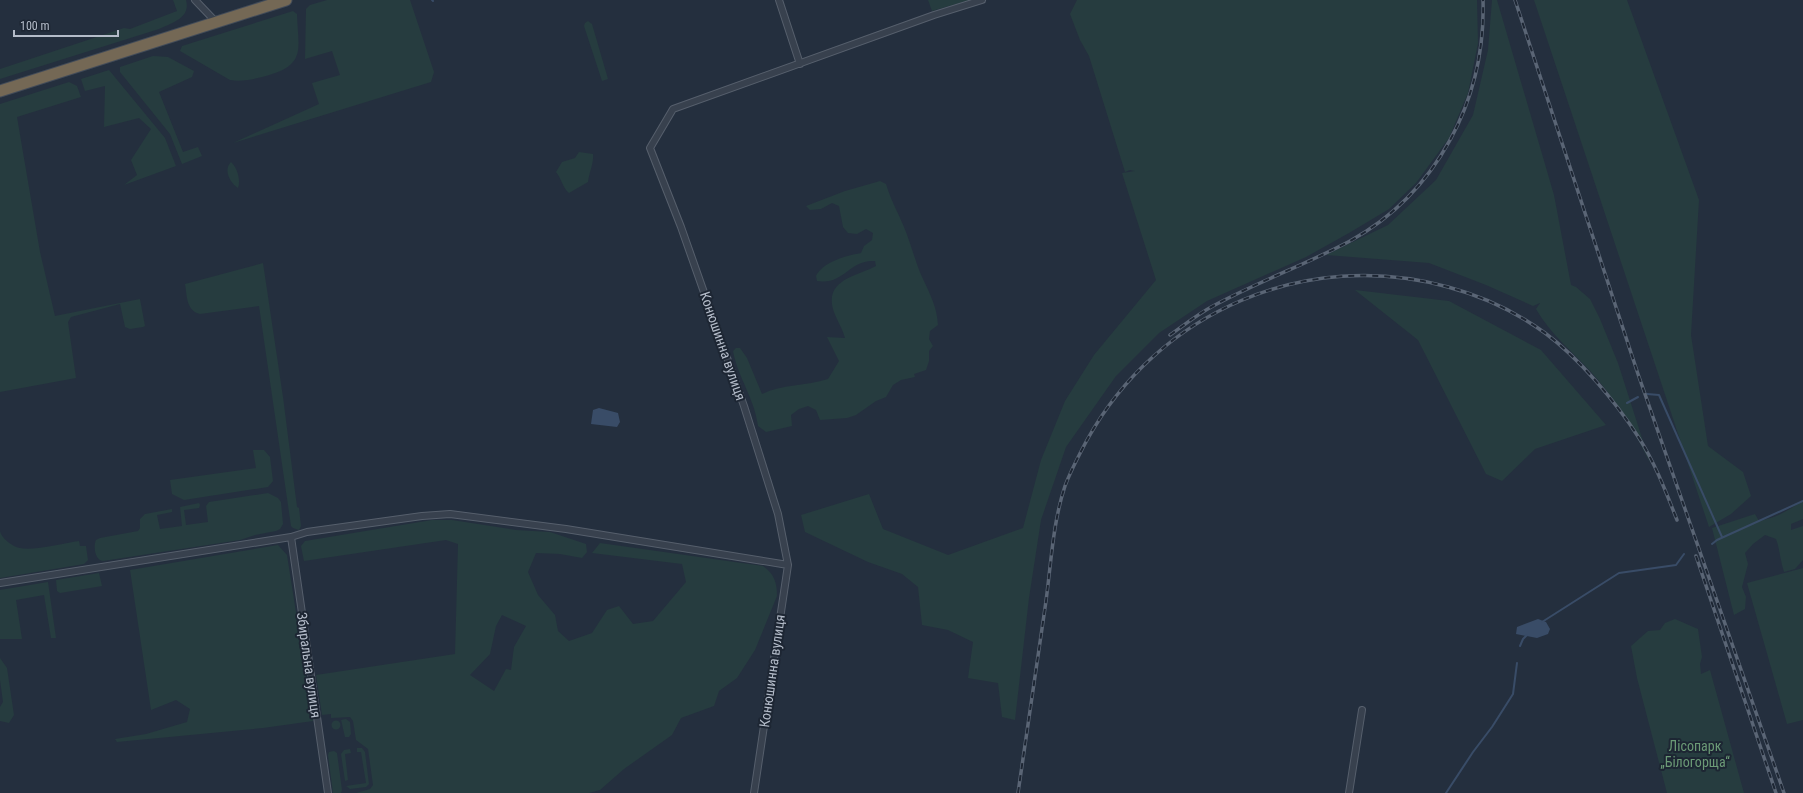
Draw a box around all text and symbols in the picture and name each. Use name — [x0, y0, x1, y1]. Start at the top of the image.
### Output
scale bar — [14, 12, 118, 38]
text: 100 m — [20, 19, 50, 33]
street label: Конюшинна вулиця — [697, 290, 749, 402]
street label: Збиральна вулиця — [294, 611, 324, 719]
street label: Конюшинна вулиця — [756, 614, 788, 728]
park label: Лісопарк „Білогорща“ — [1660, 738, 1730, 770]

